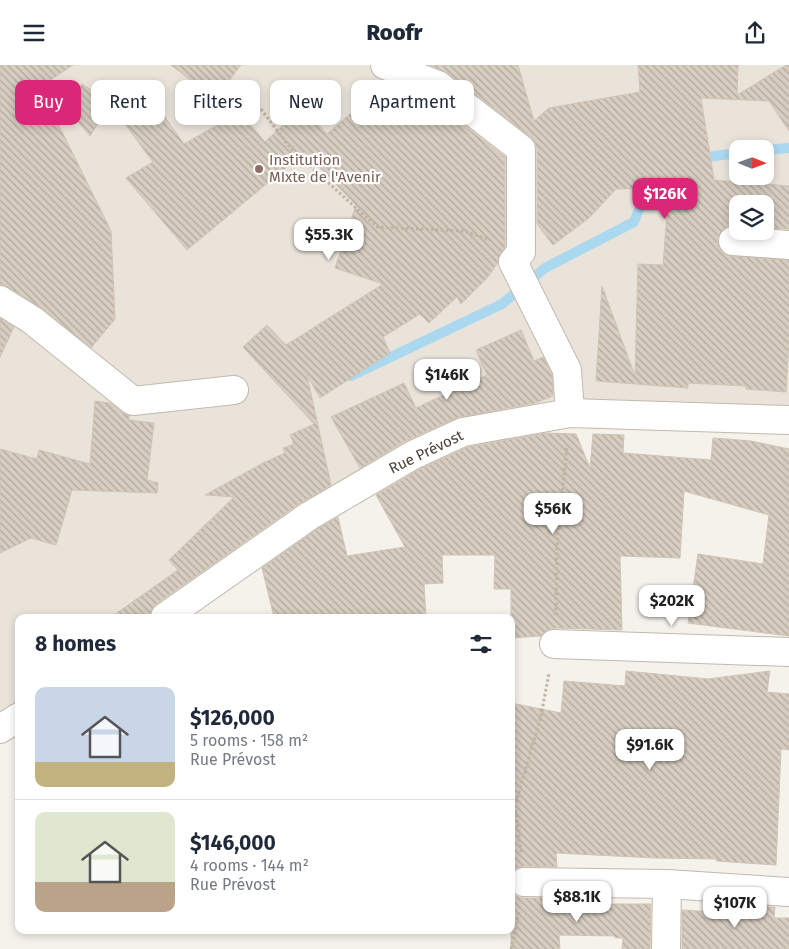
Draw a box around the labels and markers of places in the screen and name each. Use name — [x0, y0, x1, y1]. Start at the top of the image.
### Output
place label: Institution MIxte de l'Avenir — [269, 151, 381, 186]
marker: Institution MIxte de l'Avenir — [253, 163, 265, 175]
pin: $126K — [630, 177, 700, 220]
pin: $55.3K — [288, 219, 370, 261]
pin: $146K — [412, 359, 482, 401]
pin: $56K — [523, 493, 583, 535]
pin: $202K — [637, 585, 707, 627]
pin: $91.6K — [609, 729, 691, 771]
pin: $88.1K — [536, 881, 618, 923]
pin: $107K — [700, 887, 770, 929]

